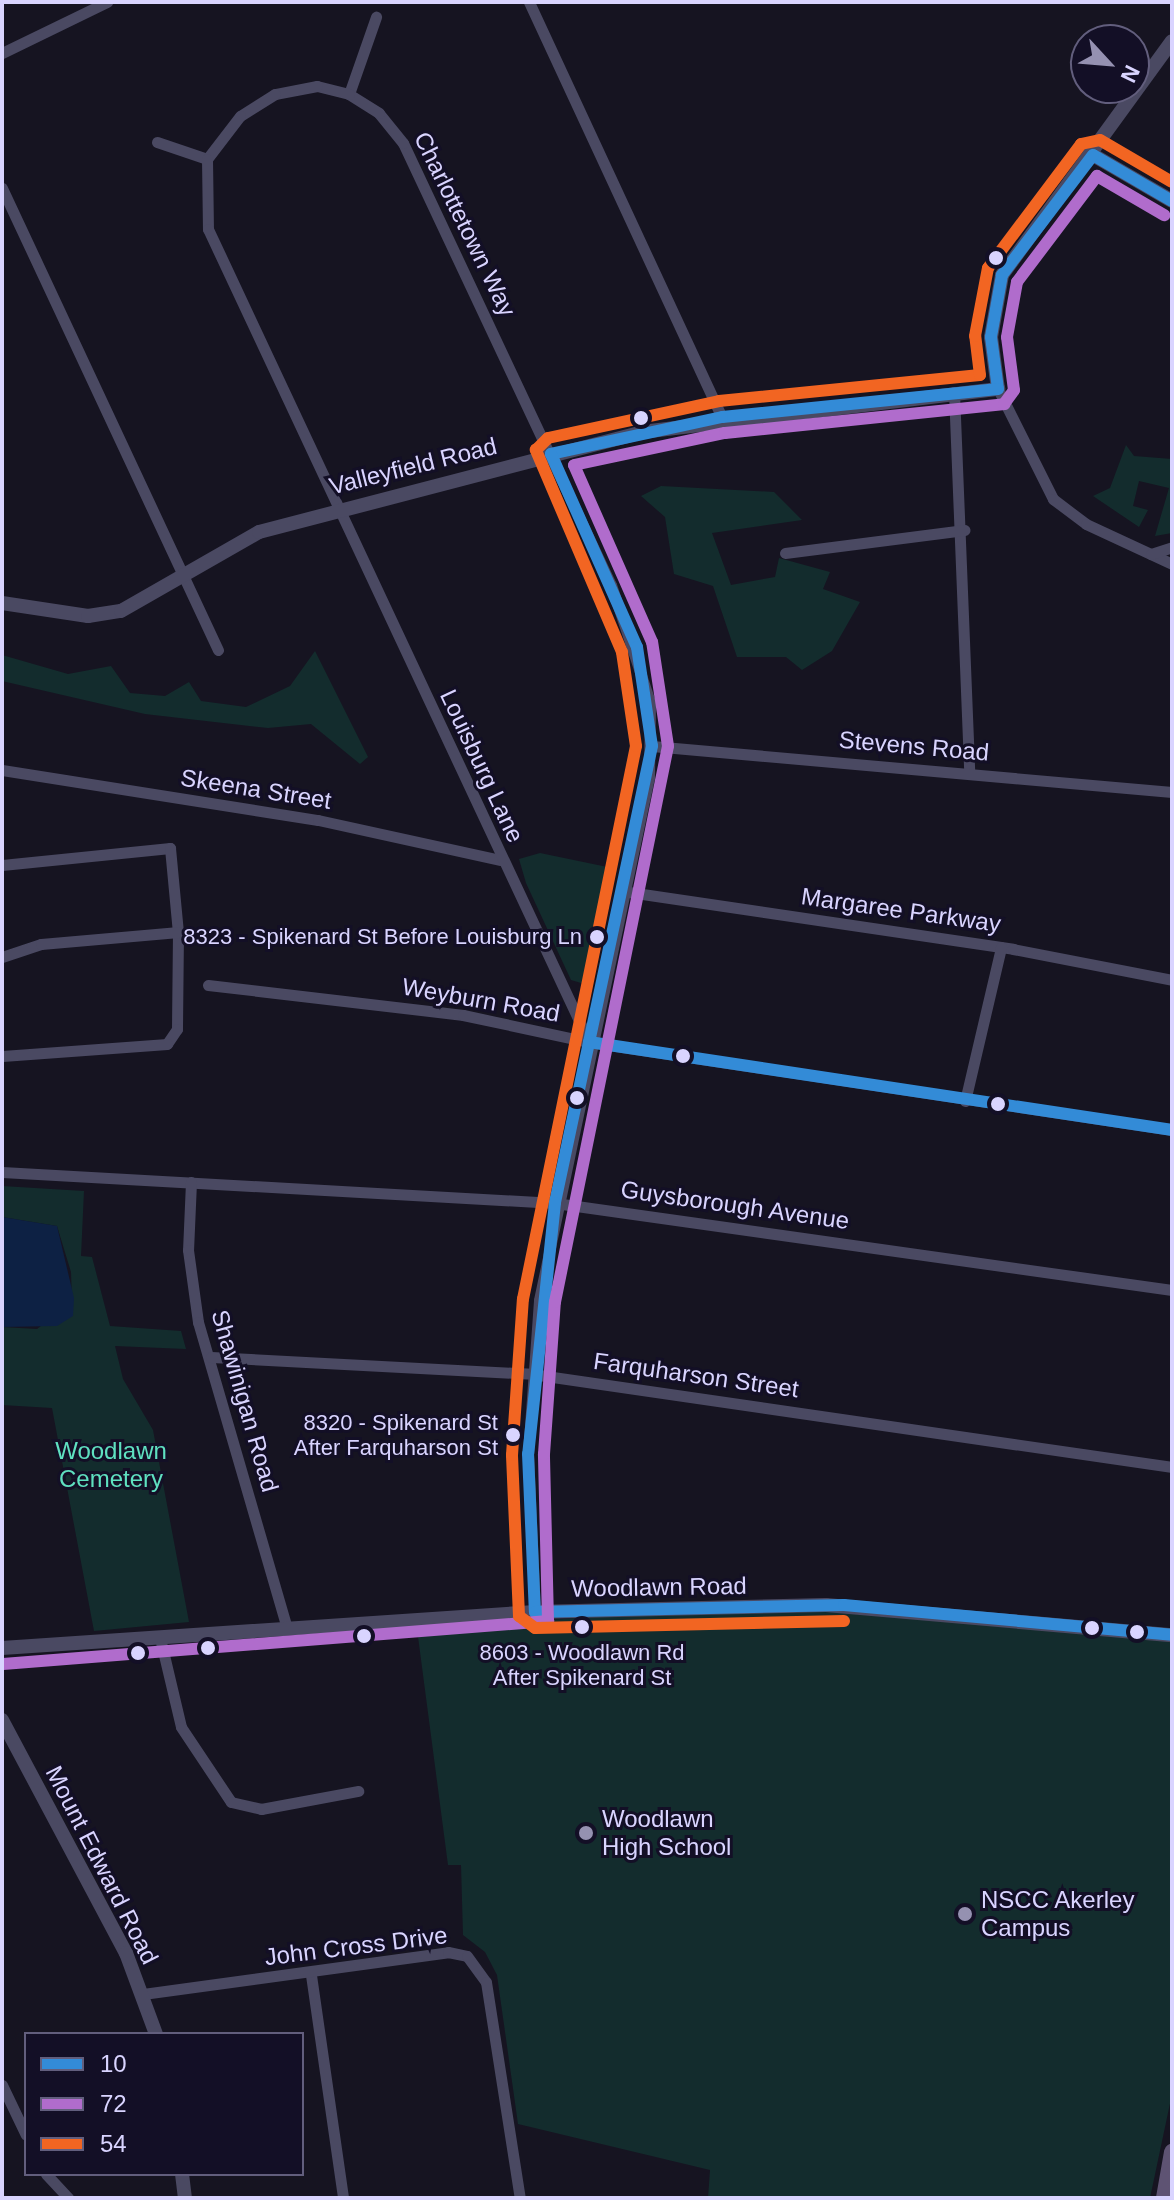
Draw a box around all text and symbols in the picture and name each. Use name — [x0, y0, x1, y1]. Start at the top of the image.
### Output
north arrow — [1070, 24, 1150, 104]
text: N — [1116, 61, 1145, 86]
street label: Charlottetown Way — [408, 127, 522, 321]
unlabelled marker — [988, 250, 1004, 266]
unlabelled marker — [633, 410, 649, 426]
street label: Valleyfield Road — [326, 431, 500, 501]
street label: Louisburg Lane — [434, 685, 530, 847]
street label: Stevens Road — [838, 725, 990, 767]
street label: Skeena Street — [179, 763, 333, 815]
street label: Margaree Parkway — [799, 882, 1003, 938]
place label: 8323 - Spikenard St Before Louisburg Ln — [183, 924, 582, 950]
marker: 8323 - Spikenard St Before Louisburg Ln — [589, 929, 605, 945]
street label: Weyburn Road — [400, 972, 562, 1028]
unlabelled marker — [675, 1048, 691, 1064]
unlabelled marker — [569, 1090, 585, 1106]
unlabelled marker — [990, 1096, 1006, 1112]
street label: Guysborough Avenue — [618, 1175, 852, 1235]
street label: Shawinigan Road — [205, 1307, 285, 1495]
street label: Farquharson Street — [592, 1346, 800, 1404]
place label: 8320 - Spikenard St After Farquharson St — [294, 1409, 498, 1460]
marker: 8320 - Spikenard St After Farquharson St — [505, 1427, 521, 1443]
park label: Woodlawn Cemetery — [55, 1437, 167, 1493]
street label: Woodlawn Road — [571, 1571, 747, 1603]
marker: 8603 - Woodlawn Rd After Spikenard St — [574, 1619, 590, 1635]
unlabelled marker — [1084, 1620, 1100, 1636]
unlabelled marker — [1129, 1624, 1145, 1640]
unlabelled marker — [356, 1628, 372, 1644]
place label: 8603 - Woodlawn Rd After Spikenard St — [479, 1639, 685, 1690]
unlabelled marker — [200, 1640, 216, 1656]
unlabelled marker — [130, 1645, 146, 1661]
street label: Mount Edward Road — [40, 1761, 164, 1969]
place label: Woodlawn High School — [602, 1805, 731, 1861]
marker: Woodlawn High School — [577, 1824, 595, 1842]
place label: NSCC Akerley Campus — [981, 1886, 1136, 1942]
marker: NSCC Akerley Campus — [956, 1905, 974, 1923]
street label: John Cross Drive — [263, 1920, 449, 1972]
legend — [24, 2032, 304, 2176]
text: 10 — [100, 2050, 127, 2077]
text: 72 — [100, 2090, 127, 2117]
text: 54 — [100, 2130, 127, 2157]

